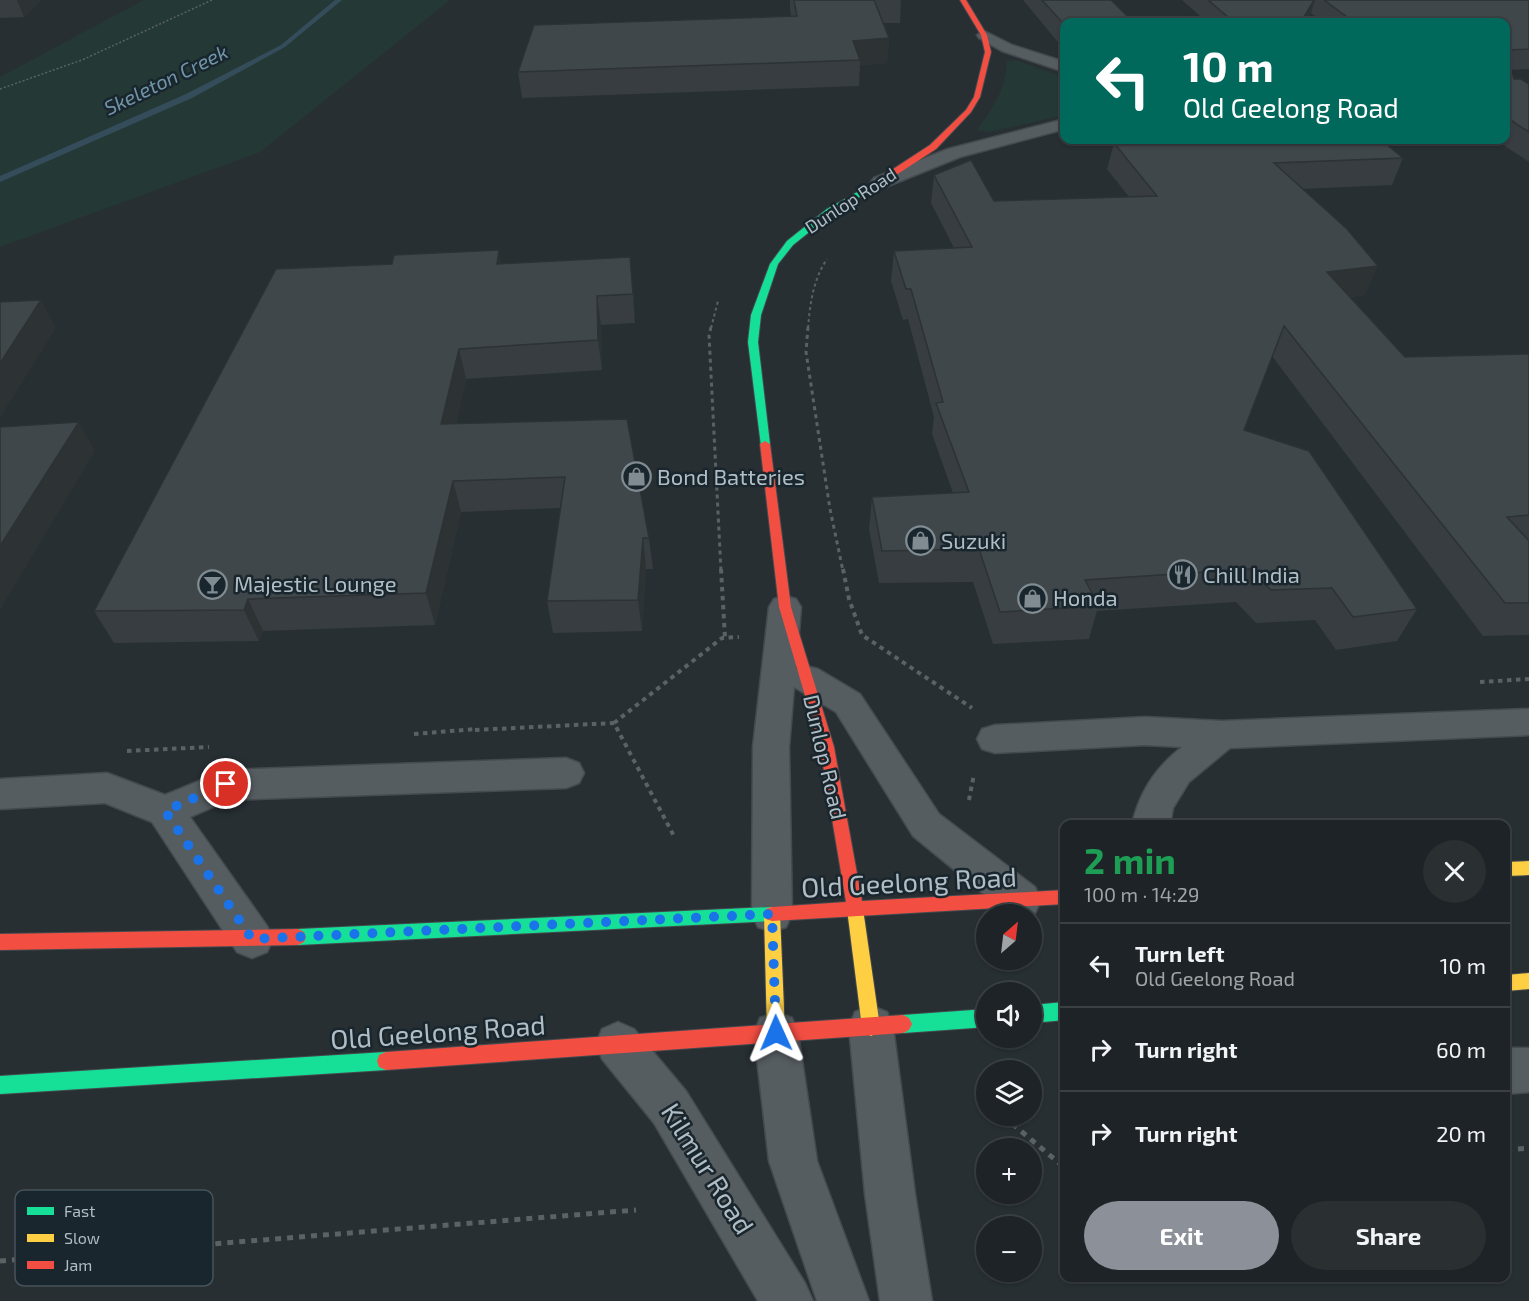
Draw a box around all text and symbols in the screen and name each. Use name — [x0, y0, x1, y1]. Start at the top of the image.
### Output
water label: Skeleton Creek — [100, 39, 231, 119]
text: 10 m — [1183, 40, 1274, 90]
icon: left — [1084, 42, 1162, 120]
text: Old Geelong Road — [1183, 91, 1399, 123]
street label: Dunlop Road — [801, 163, 900, 238]
shop icon: Bond Batteries — [620, 461, 652, 493]
place label: Bond Batteries — [657, 463, 805, 489]
shop icon: Suzuki — [904, 525, 936, 557]
place label: Suzuki — [941, 527, 1006, 553]
restaurant icon: Chill India — [1166, 559, 1198, 591]
place label: Chill India — [1203, 561, 1300, 587]
bar icon: Majestic Lounge — [197, 568, 229, 600]
place label: Majestic Lounge — [234, 570, 396, 597]
shop icon: Honda — [1016, 582, 1048, 614]
place label: Honda — [1053, 584, 1118, 610]
street label: Dunlop Road — [799, 692, 853, 822]
pin — [200, 758, 251, 809]
icon: arrive — [209, 767, 242, 800]
text: 2 min — [1084, 838, 1176, 881]
button: close — [1423, 840, 1486, 903]
street label: Old Geelong Road — [800, 859, 1018, 904]
text: 100 m · 14:29 — [1084, 882, 1199, 906]
north arrow — [976, 904, 1042, 970]
map controls — [976, 904, 1042, 1282]
text: Turn left — [1135, 940, 1224, 966]
icon: left — [1084, 949, 1117, 982]
text: 10 m — [1440, 952, 1486, 978]
text: Old Geelong Road — [1135, 966, 1295, 990]
button: sound — [976, 982, 1042, 1048]
position arrow — [744, 1001, 808, 1065]
street label: Old Geelong Road — [329, 1008, 547, 1055]
icon: right — [1084, 1033, 1117, 1066]
text: Turn right — [1135, 1036, 1237, 1062]
text: 60 m — [1436, 1036, 1486, 1062]
button: layers — [976, 1060, 1042, 1126]
street label: Kilmur Road — [656, 1097, 762, 1239]
icon: right — [1084, 1117, 1117, 1150]
text: Turn right — [1135, 1120, 1237, 1146]
text: 20 m — [1436, 1120, 1486, 1146]
button: + — [976, 1138, 1042, 1204]
legend — [15, 1190, 213, 1286]
text: Fast — [64, 1201, 95, 1220]
button: Exit — [1084, 1201, 1279, 1270]
button: Share — [1291, 1201, 1486, 1270]
button: − — [976, 1216, 1042, 1282]
text: Slow — [64, 1228, 100, 1247]
text: Jam — [64, 1255, 92, 1274]

